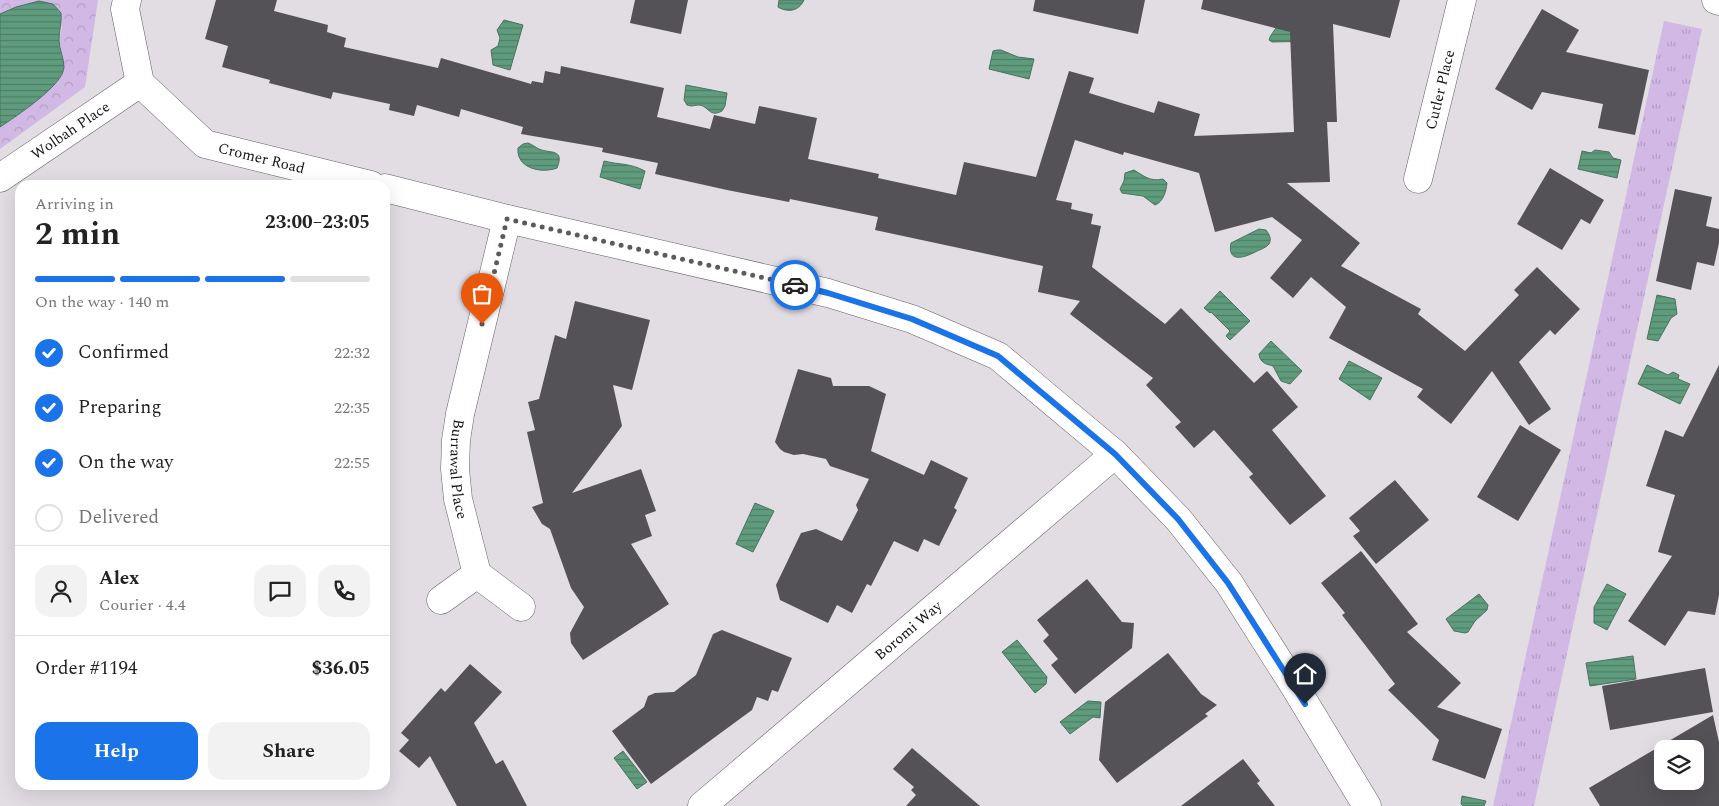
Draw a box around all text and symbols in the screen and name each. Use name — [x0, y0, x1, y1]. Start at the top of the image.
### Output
street label: Cutler Place — [1419, 47, 1461, 132]
street label: Wolbah Place — [26, 95, 114, 165]
street label: Cromer Road — [216, 136, 307, 180]
text: Arriving in — [35, 192, 114, 216]
text: 23:00–23:05 — [265, 208, 370, 237]
text: 2 min — [35, 210, 120, 259]
courier — [770, 260, 820, 310]
icon: car — [781, 271, 809, 299]
pin — [461, 273, 503, 324]
icon: bag — [468, 280, 496, 308]
text: On the way · 140 m — [35, 290, 169, 314]
text: Confirmed — [78, 338, 169, 367]
icon: check — [35, 339, 63, 367]
text: 22:32 — [334, 341, 370, 365]
text: Preparing — [78, 393, 162, 422]
icon: check — [35, 394, 63, 422]
text: 22:35 — [334, 396, 370, 420]
street label: Burrawal Place — [443, 417, 474, 521]
text: On the way — [78, 448, 174, 477]
icon: check — [35, 449, 63, 477]
text: 22:55 — [334, 451, 370, 475]
text: Delivered — [78, 503, 159, 532]
text: Alex — [99, 564, 140, 593]
button: person — [35, 565, 87, 617]
button: chat — [254, 565, 306, 617]
button: phone — [318, 565, 370, 617]
text: Courier · 4.4 — [99, 593, 186, 617]
street label: Boromi Way — [869, 594, 948, 666]
pin — [1284, 653, 1326, 704]
text: Order #1194 — [35, 654, 138, 683]
text: $36.05 — [312, 654, 370, 683]
icon: home — [1291, 660, 1319, 688]
button: Help — [35, 722, 198, 780]
button: Share — [208, 722, 370, 780]
map controls — [1654, 740, 1704, 790]
button: layers — [1654, 740, 1704, 790]

